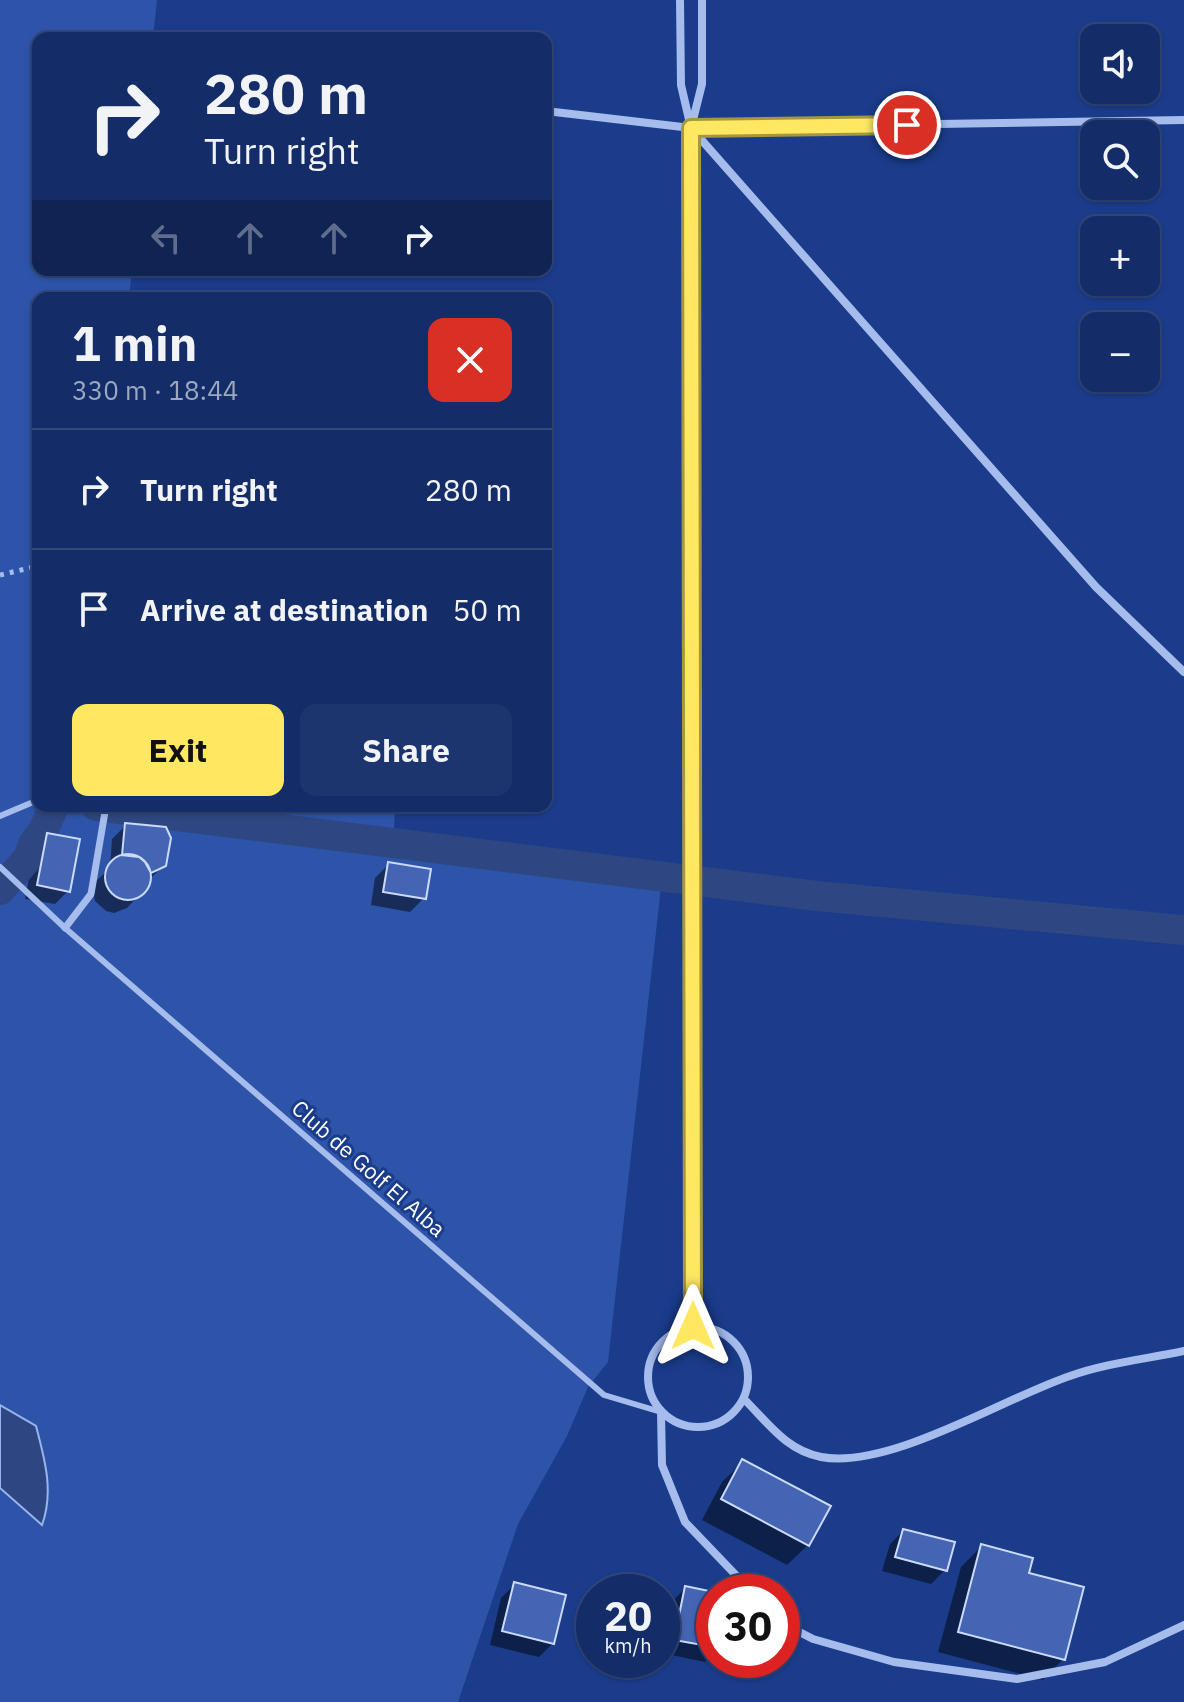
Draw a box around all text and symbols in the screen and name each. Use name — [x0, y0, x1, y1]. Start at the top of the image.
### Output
map controls — [1080, 24, 1160, 392]
button: sound — [1080, 24, 1160, 104]
text: 280 m — [204, 57, 368, 129]
icon: right — [72, 64, 176, 168]
pin — [873, 91, 941, 159]
icon: arrive — [885, 103, 929, 147]
button: search — [1080, 120, 1160, 200]
text: Turn right — [204, 127, 360, 174]
icon: left — [144, 216, 188, 260]
icon: ahead — [228, 216, 272, 260]
icon: ahead — [312, 216, 356, 260]
icon: right — [396, 216, 440, 260]
button: + — [1080, 216, 1160, 296]
text: 1 min — [72, 312, 197, 374]
button: − — [1080, 312, 1160, 392]
button: close — [428, 318, 512, 402]
text: 330 m · 18:44 — [72, 373, 238, 407]
icon: right — [72, 467, 116, 511]
text: Turn right — [140, 470, 278, 509]
text: 280 m — [425, 470, 512, 509]
icon: arrive — [72, 587, 116, 631]
text: Arrive at destination — [140, 590, 428, 629]
text: 50 m — [452, 590, 522, 629]
button: Exit — [72, 704, 284, 796]
button: Share — [300, 704, 512, 796]
street label: Club de Golf El Alba — [286, 1093, 452, 1243]
position arrow — [651, 1284, 735, 1368]
speed limit sign: 30 — [696, 1574, 800, 1678]
text: 20 — [604, 1590, 652, 1642]
text: km/h — [604, 1632, 652, 1659]

